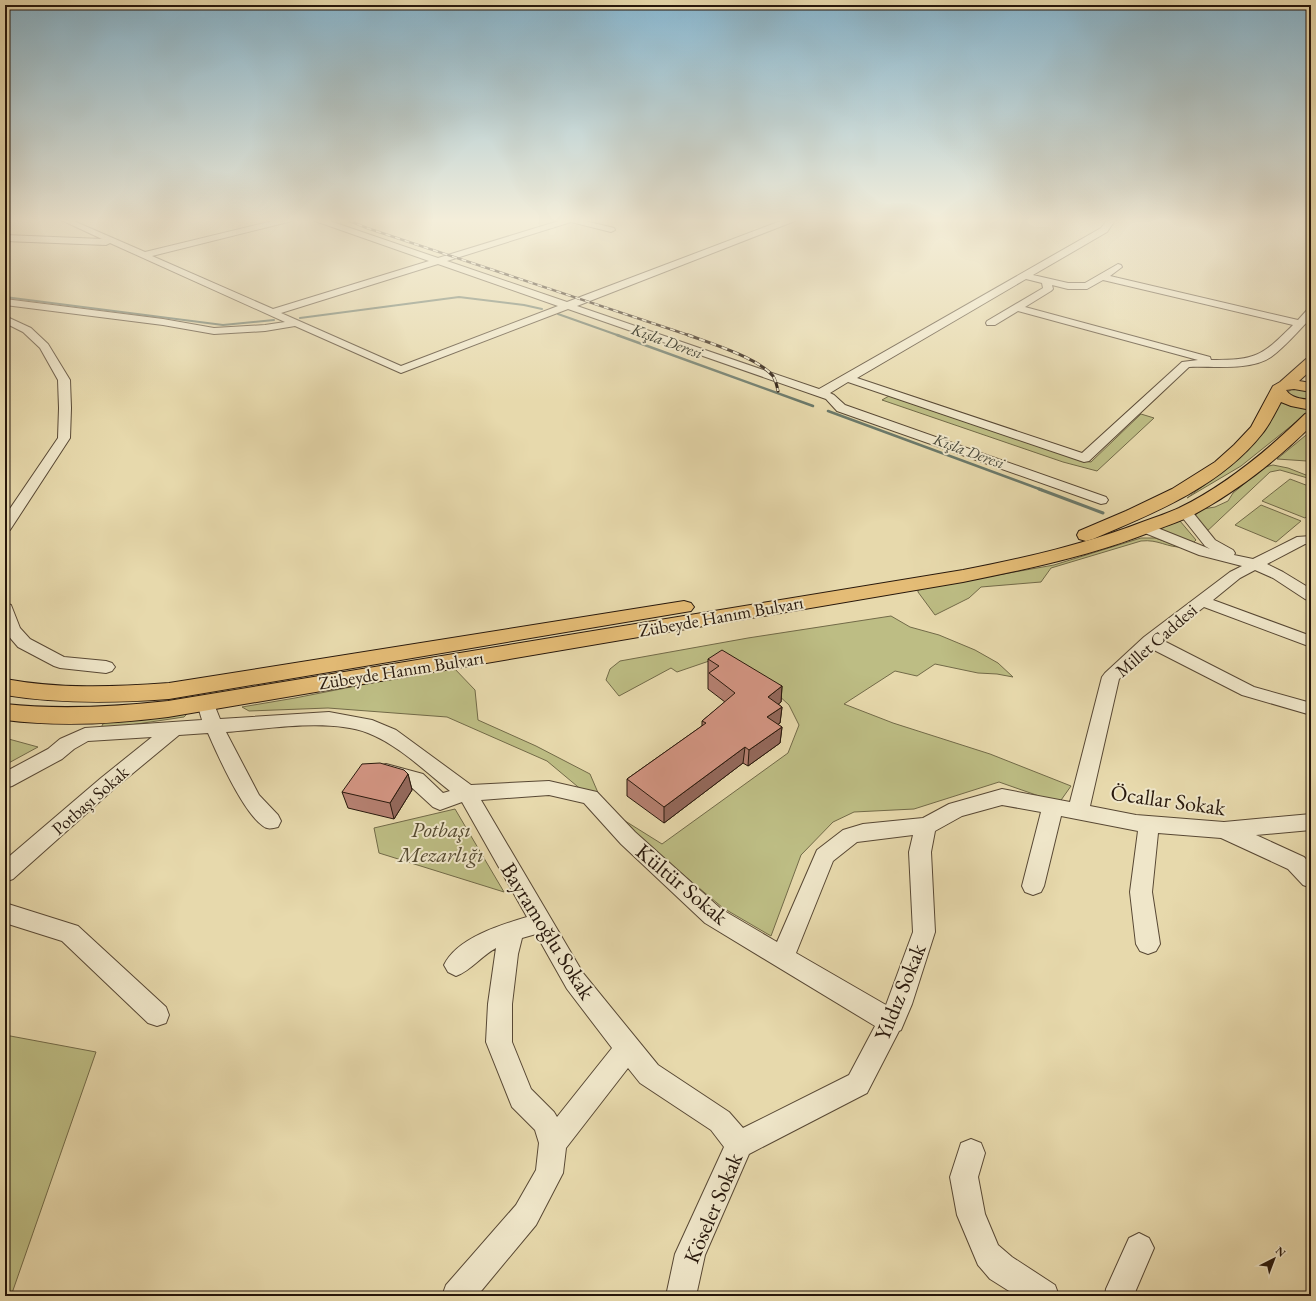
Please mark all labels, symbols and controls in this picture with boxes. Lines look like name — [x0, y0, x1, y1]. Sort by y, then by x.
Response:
water label: Kışla Deresi — [628, 318, 706, 364]
water label: Kışla Deresi — [930, 428, 1008, 474]
street label: Zübeyde Hanım Bulvarı — [637, 590, 806, 642]
street label: Millet Caddesi — [1110, 598, 1202, 682]
street label: Zübeyde Hanım Bulvarı — [317, 646, 486, 694]
street label: Potbaşı Sokak — [47, 760, 134, 840]
street label: Öcallar Sokak — [1109, 778, 1228, 822]
park label: Potbaşı Mezarlığı — [396, 815, 484, 869]
street label: Kültür Sokak — [630, 837, 735, 932]
street label: Bayramoğlu Sokak — [494, 857, 602, 1006]
street label: Yıldız Sokak — [867, 939, 933, 1045]
street label: Köseler Sokak — [677, 1148, 750, 1268]
north arrow — [1254, 1239, 1294, 1279]
text: N — [1273, 1243, 1289, 1260]

